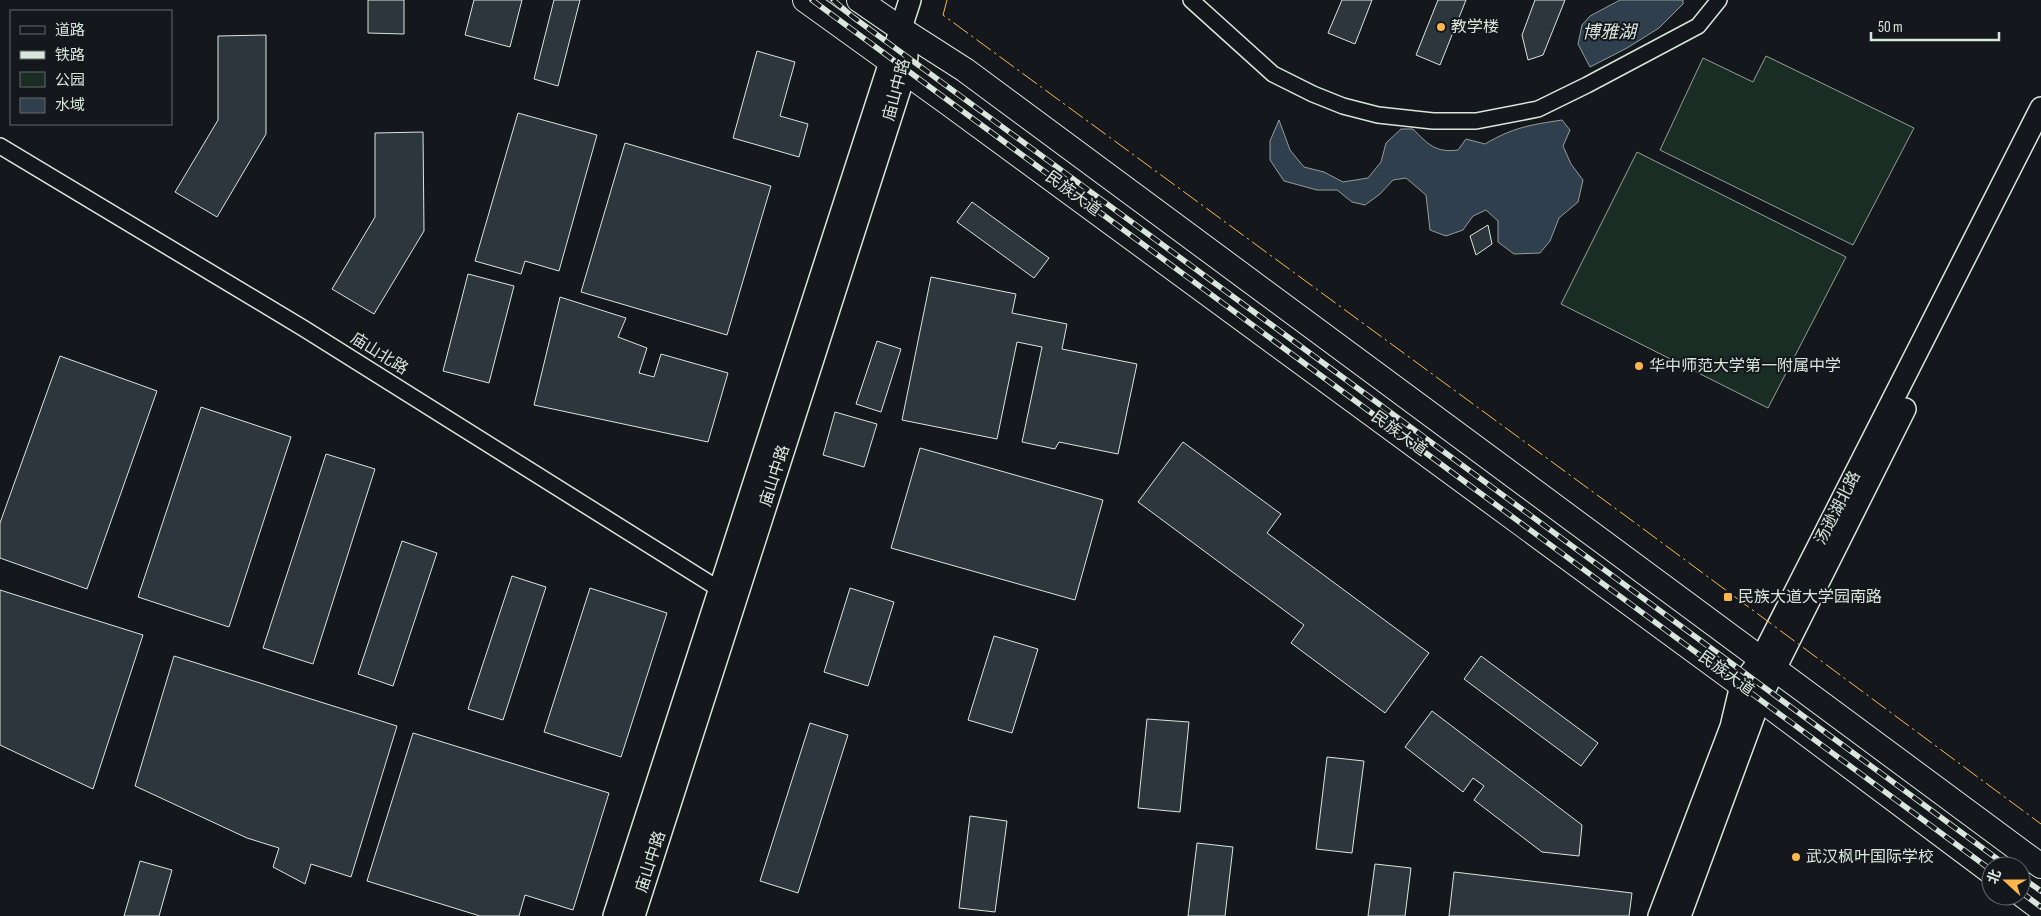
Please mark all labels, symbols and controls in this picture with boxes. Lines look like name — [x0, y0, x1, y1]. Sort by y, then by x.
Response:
legend — [10, 10, 172, 125]
scale bar — [1871, 10, 1998, 42]
place label: 教学楼 — [1451, 18, 1499, 37]
text: 50 m — [1878, 18, 1903, 37]
text: 道路 — [55, 21, 85, 40]
marker: 教学楼 — [1435, 21, 1447, 33]
water label: 博雅湖 — [1582, 22, 1639, 43]
text: 铁路 — [55, 46, 85, 65]
street label: 庙山中路 — [880, 57, 914, 123]
text: 公园 — [55, 71, 85, 90]
text: 水域 — [55, 96, 85, 115]
street label: 民族大道 — [1042, 168, 1104, 220]
street label: 庙山北路 — [347, 329, 411, 379]
place label: 华中师范大学第一附属中学 — [1649, 357, 1841, 376]
marker: 华中师范大学第一附属中学 — [1633, 360, 1645, 372]
street label: 民族大道 — [1368, 408, 1430, 460]
street label: 庙山中路 — [756, 443, 794, 509]
street label: 汤逊湖北路 — [1811, 468, 1865, 548]
place label: 民族大道大学园南路 — [1738, 588, 1882, 607]
marker: 民族大道大学园南路 — [1722, 591, 1734, 603]
street label: 民族大道 — [1695, 648, 1757, 700]
street label: 庙山中路 — [632, 829, 670, 895]
place label: 武汉枫叶国际学校 — [1806, 848, 1934, 867]
marker: 武汉枫叶国际学校 — [1790, 851, 1802, 863]
north arrow — [1981, 856, 2031, 906]
text: 北 — [1984, 867, 2005, 886]

